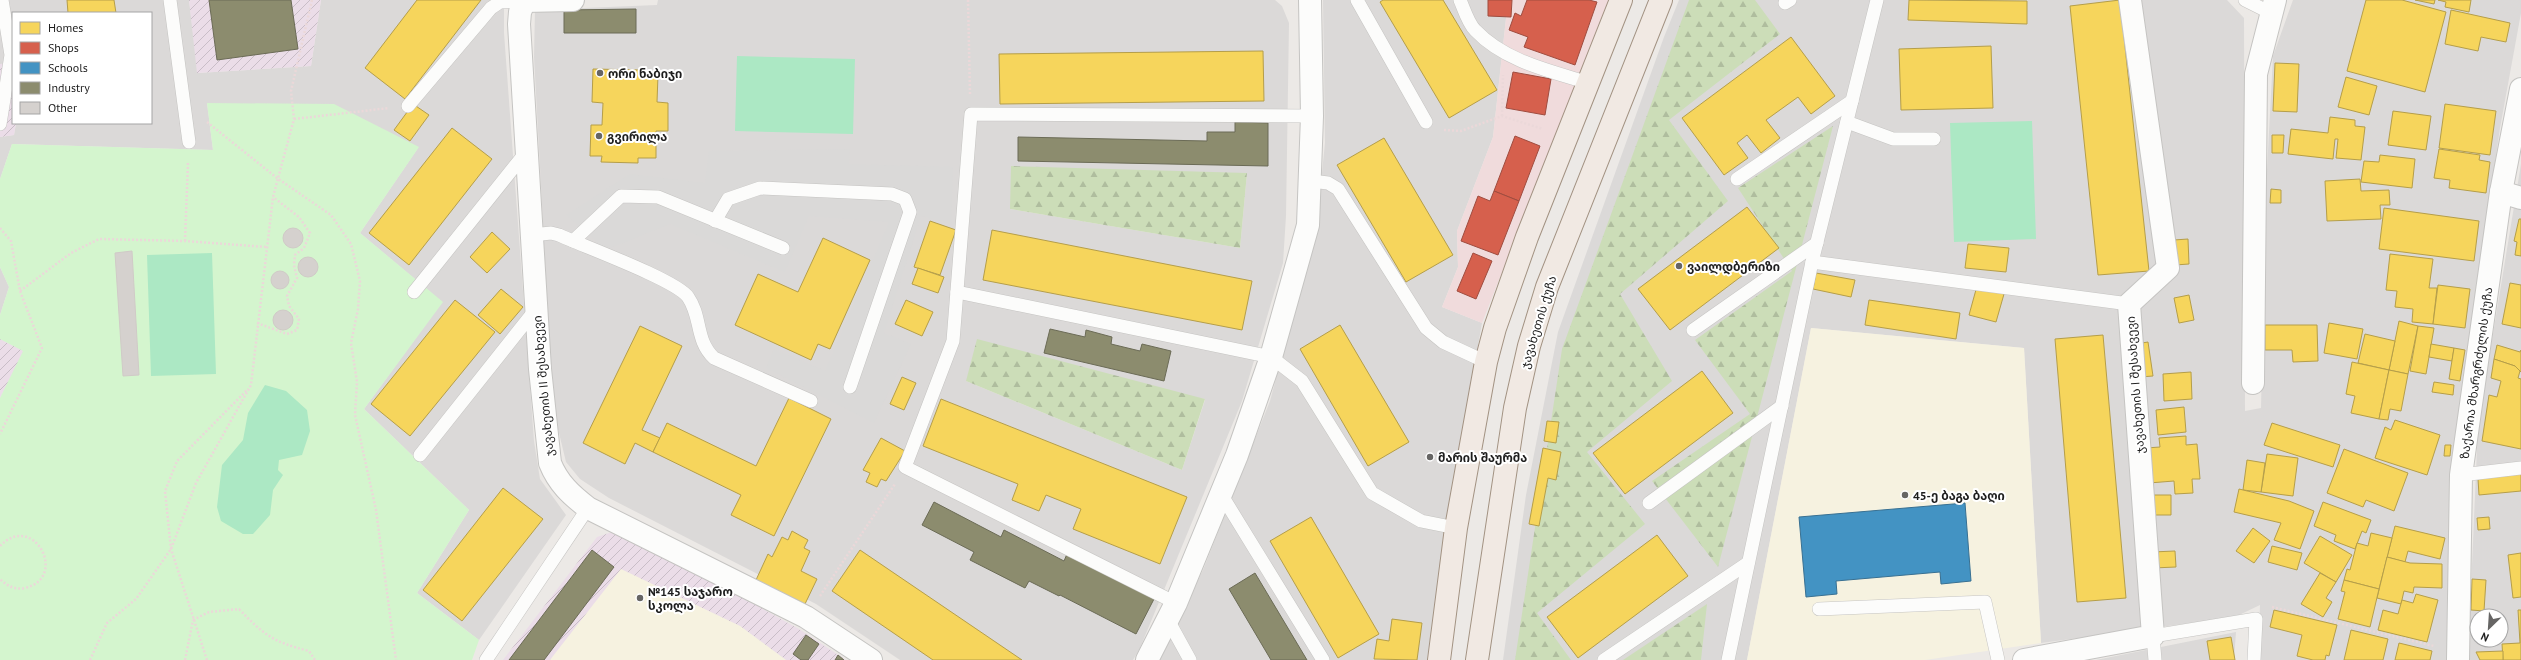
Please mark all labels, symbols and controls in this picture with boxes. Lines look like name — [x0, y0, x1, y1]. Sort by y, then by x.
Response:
legend — [12, 12, 152, 124]
text: Homes — [48, 20, 83, 35]
text: Shops — [48, 40, 79, 55]
text: Schools — [48, 60, 88, 75]
place label: ორი ნაბიჯი — [608, 66, 682, 81]
marker: ორი ნაბიჯი — [595, 68, 605, 78]
text: Industry — [48, 80, 90, 95]
text: Other — [48, 100, 77, 115]
place label: გვირილა — [607, 129, 667, 145]
marker: გვირილა — [594, 131, 604, 141]
place label: ვაილდბერიზი — [1687, 259, 1780, 275]
marker: ვაილდბერიზი — [1674, 261, 1684, 271]
street label: ჯავახეთის ქუჩა — [1517, 274, 1559, 370]
street label: ზაქარია მხარგრძელის ქუჩა — [2457, 286, 2496, 460]
street label: ჯავახეთის II შესახვევი — [529, 315, 557, 457]
street label: ჯავახეთის I შესახვევი — [2123, 316, 2147, 454]
place label: მარის შაურმა — [1438, 450, 1527, 465]
marker: მარის შაურმა — [1425, 452, 1435, 462]
place label: 45-ე ბაგა ბაღი — [1913, 488, 2005, 503]
marker: 45-ე ბაგა ბაღი — [1900, 490, 1910, 500]
place label: №145 საჯარო სკოლა — [648, 584, 733, 614]
marker: №145 საჯარო სკოლა — [635, 593, 645, 603]
north arrow — [2469, 608, 2509, 648]
text: N — [2479, 629, 2491, 645]

